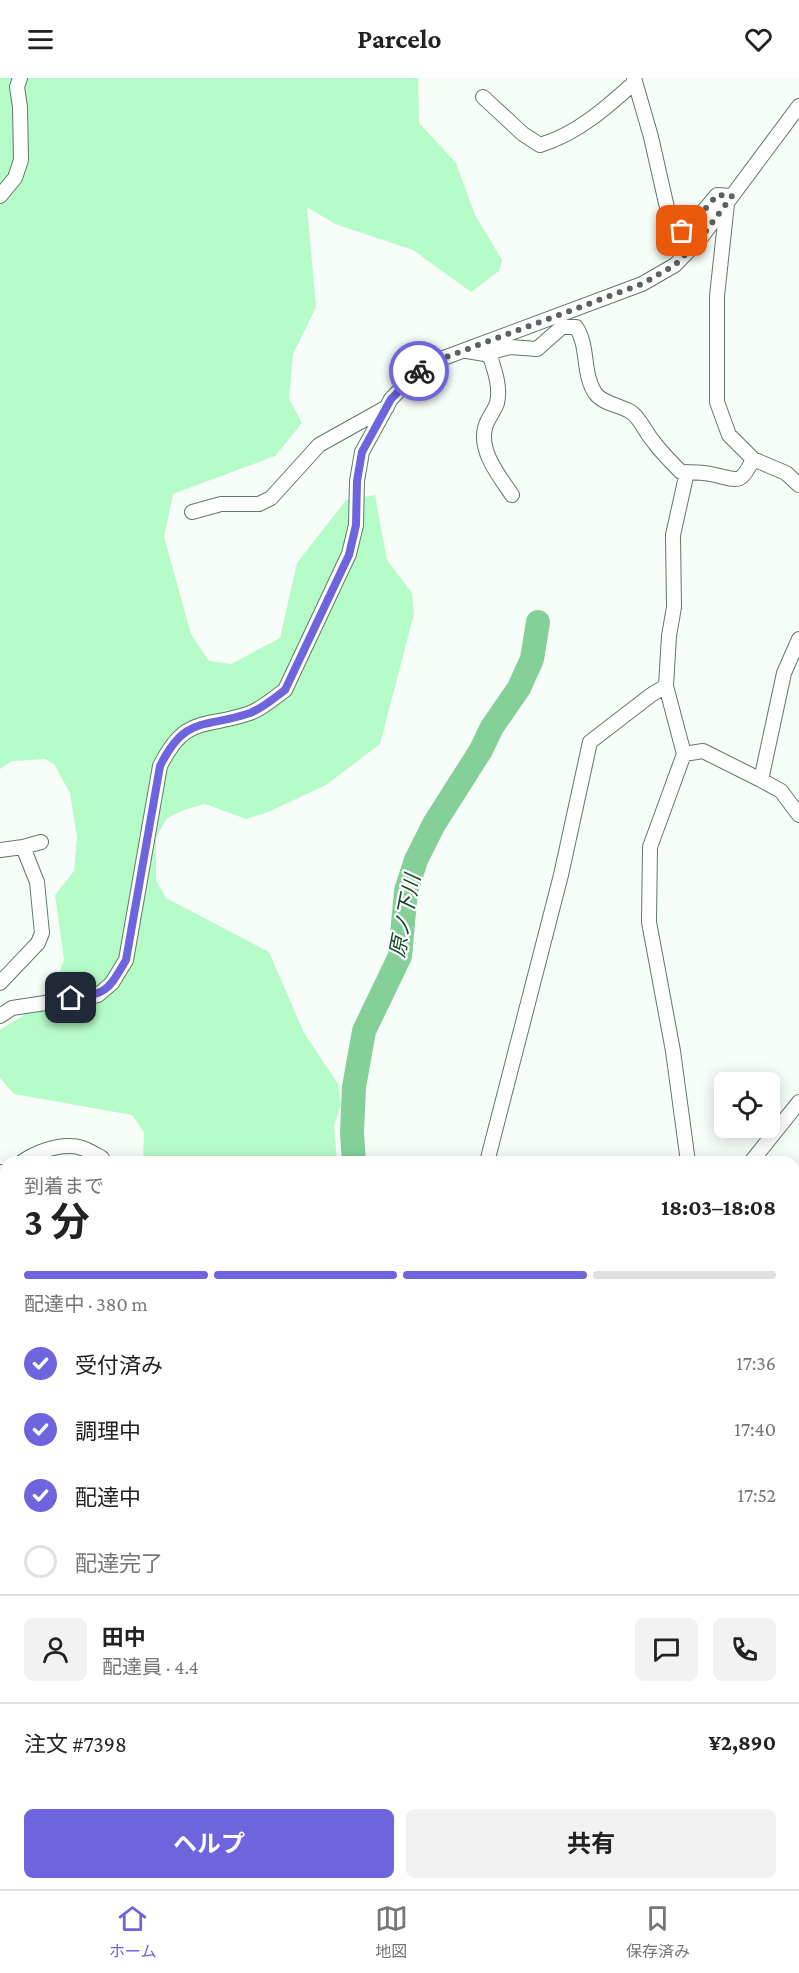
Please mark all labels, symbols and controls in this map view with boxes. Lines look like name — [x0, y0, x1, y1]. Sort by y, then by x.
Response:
icon: menu — [24, 23, 57, 56]
icon: heart — [742, 23, 775, 56]
text: Parcelo — [357, 24, 442, 54]
pin — [656, 205, 707, 256]
icon: bag — [665, 214, 698, 247]
courier — [389, 341, 449, 401]
icon: bike — [403, 355, 436, 388]
water label: 原ノ下川 — [385, 871, 425, 960]
pin — [45, 972, 96, 1023]
icon: home — [54, 981, 87, 1014]
map controls — [714, 1072, 780, 1138]
button: locate — [714, 1072, 780, 1138]
text: 到着まで — [24, 1175, 104, 1197]
text: 18:03–18:08 — [661, 1195, 776, 1220]
text: 3 分 — [24, 1200, 90, 1243]
text: 配達中 · 380 m — [24, 1293, 148, 1315]
icon: check — [24, 1347, 57, 1380]
text: 17:36 — [736, 1352, 776, 1374]
text: 受付済み — [75, 1353, 163, 1378]
icon: check — [24, 1413, 57, 1446]
text: 17:40 — [734, 1418, 776, 1440]
text: 調理中 — [75, 1419, 141, 1444]
icon: check — [24, 1479, 57, 1512]
text: 17:52 — [737, 1484, 776, 1506]
text: 配達中 — [75, 1485, 141, 1510]
text: 配達完了 — [75, 1551, 163, 1576]
button: person — [24, 1618, 87, 1681]
button: chat — [635, 1618, 698, 1681]
button: phone — [713, 1618, 776, 1681]
text: 田中 — [102, 1625, 146, 1650]
text: 配達員 · 4.4 — [102, 1656, 199, 1678]
text: ¥2,890 — [708, 1730, 776, 1755]
text: 注文 #7398 — [24, 1732, 127, 1757]
button: ヘルプ — [24, 1809, 394, 1878]
button: 共有 — [406, 1809, 776, 1878]
tab: ホーム — [109, 1902, 157, 1962]
tab: 地図 — [375, 1902, 408, 1962]
tab: 保存済み — [626, 1902, 690, 1962]

